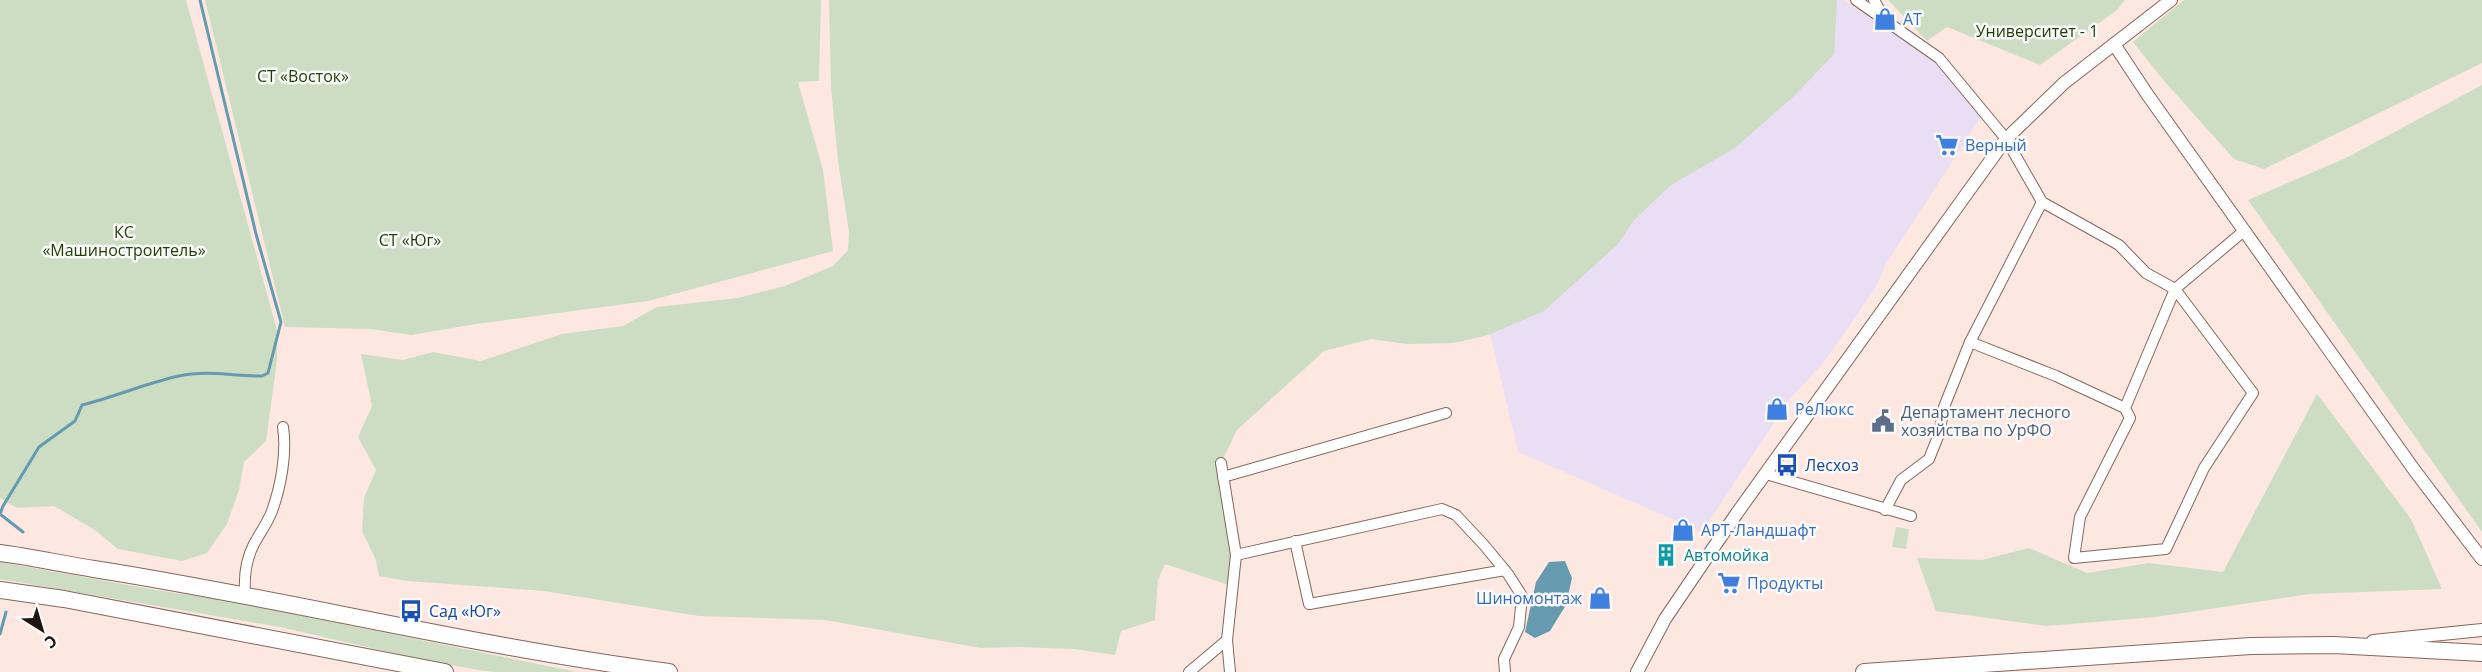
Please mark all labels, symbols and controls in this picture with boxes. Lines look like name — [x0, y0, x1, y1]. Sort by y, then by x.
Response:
shop icon: AT — [1872, 6, 1898, 32]
place label: AT — [1903, 8, 1922, 30]
park label: Университет - 1 — [1976, 20, 2098, 42]
park label: СТ «Восток» — [257, 65, 349, 87]
supermarket icon: Верный — [1934, 132, 1960, 158]
place label: Верный — [1965, 134, 2027, 156]
park label: КС «Машиностроитель» — [42, 221, 206, 261]
park label: СТ «Юг» — [379, 229, 441, 251]
shop icon: РеЛюкс — [1764, 396, 1790, 422]
place label: РеЛюкс — [1795, 398, 1854, 420]
place label: Департамент лесного хозяйства по УрФО — [1901, 401, 2071, 441]
public building icon: Департамент лесного хозяйства по УрФО — [1870, 408, 1896, 434]
bus stop icon: Лесхоз — [1774, 452, 1800, 478]
place label: Лесхоз — [1805, 454, 1859, 476]
shop icon: АРТ-Ландшафт — [1670, 517, 1696, 543]
place label: АРТ-Ландшафт — [1701, 519, 1817, 541]
building icon: Автомойка — [1653, 542, 1679, 568]
place label: Автомойка — [1684, 544, 1769, 566]
supermarket icon: Продукты — [1716, 570, 1742, 596]
place label: Продукты — [1747, 572, 1823, 594]
shop icon: Шиномонтаж — [1587, 585, 1613, 611]
place label: Шиномонтаж — [1476, 587, 1582, 609]
bus stop icon: Сад «Юг» — [398, 598, 424, 624]
north arrow — [12, 600, 72, 660]
place label: Сад «Юг» — [429, 600, 501, 622]
text: С — [40, 630, 62, 654]

